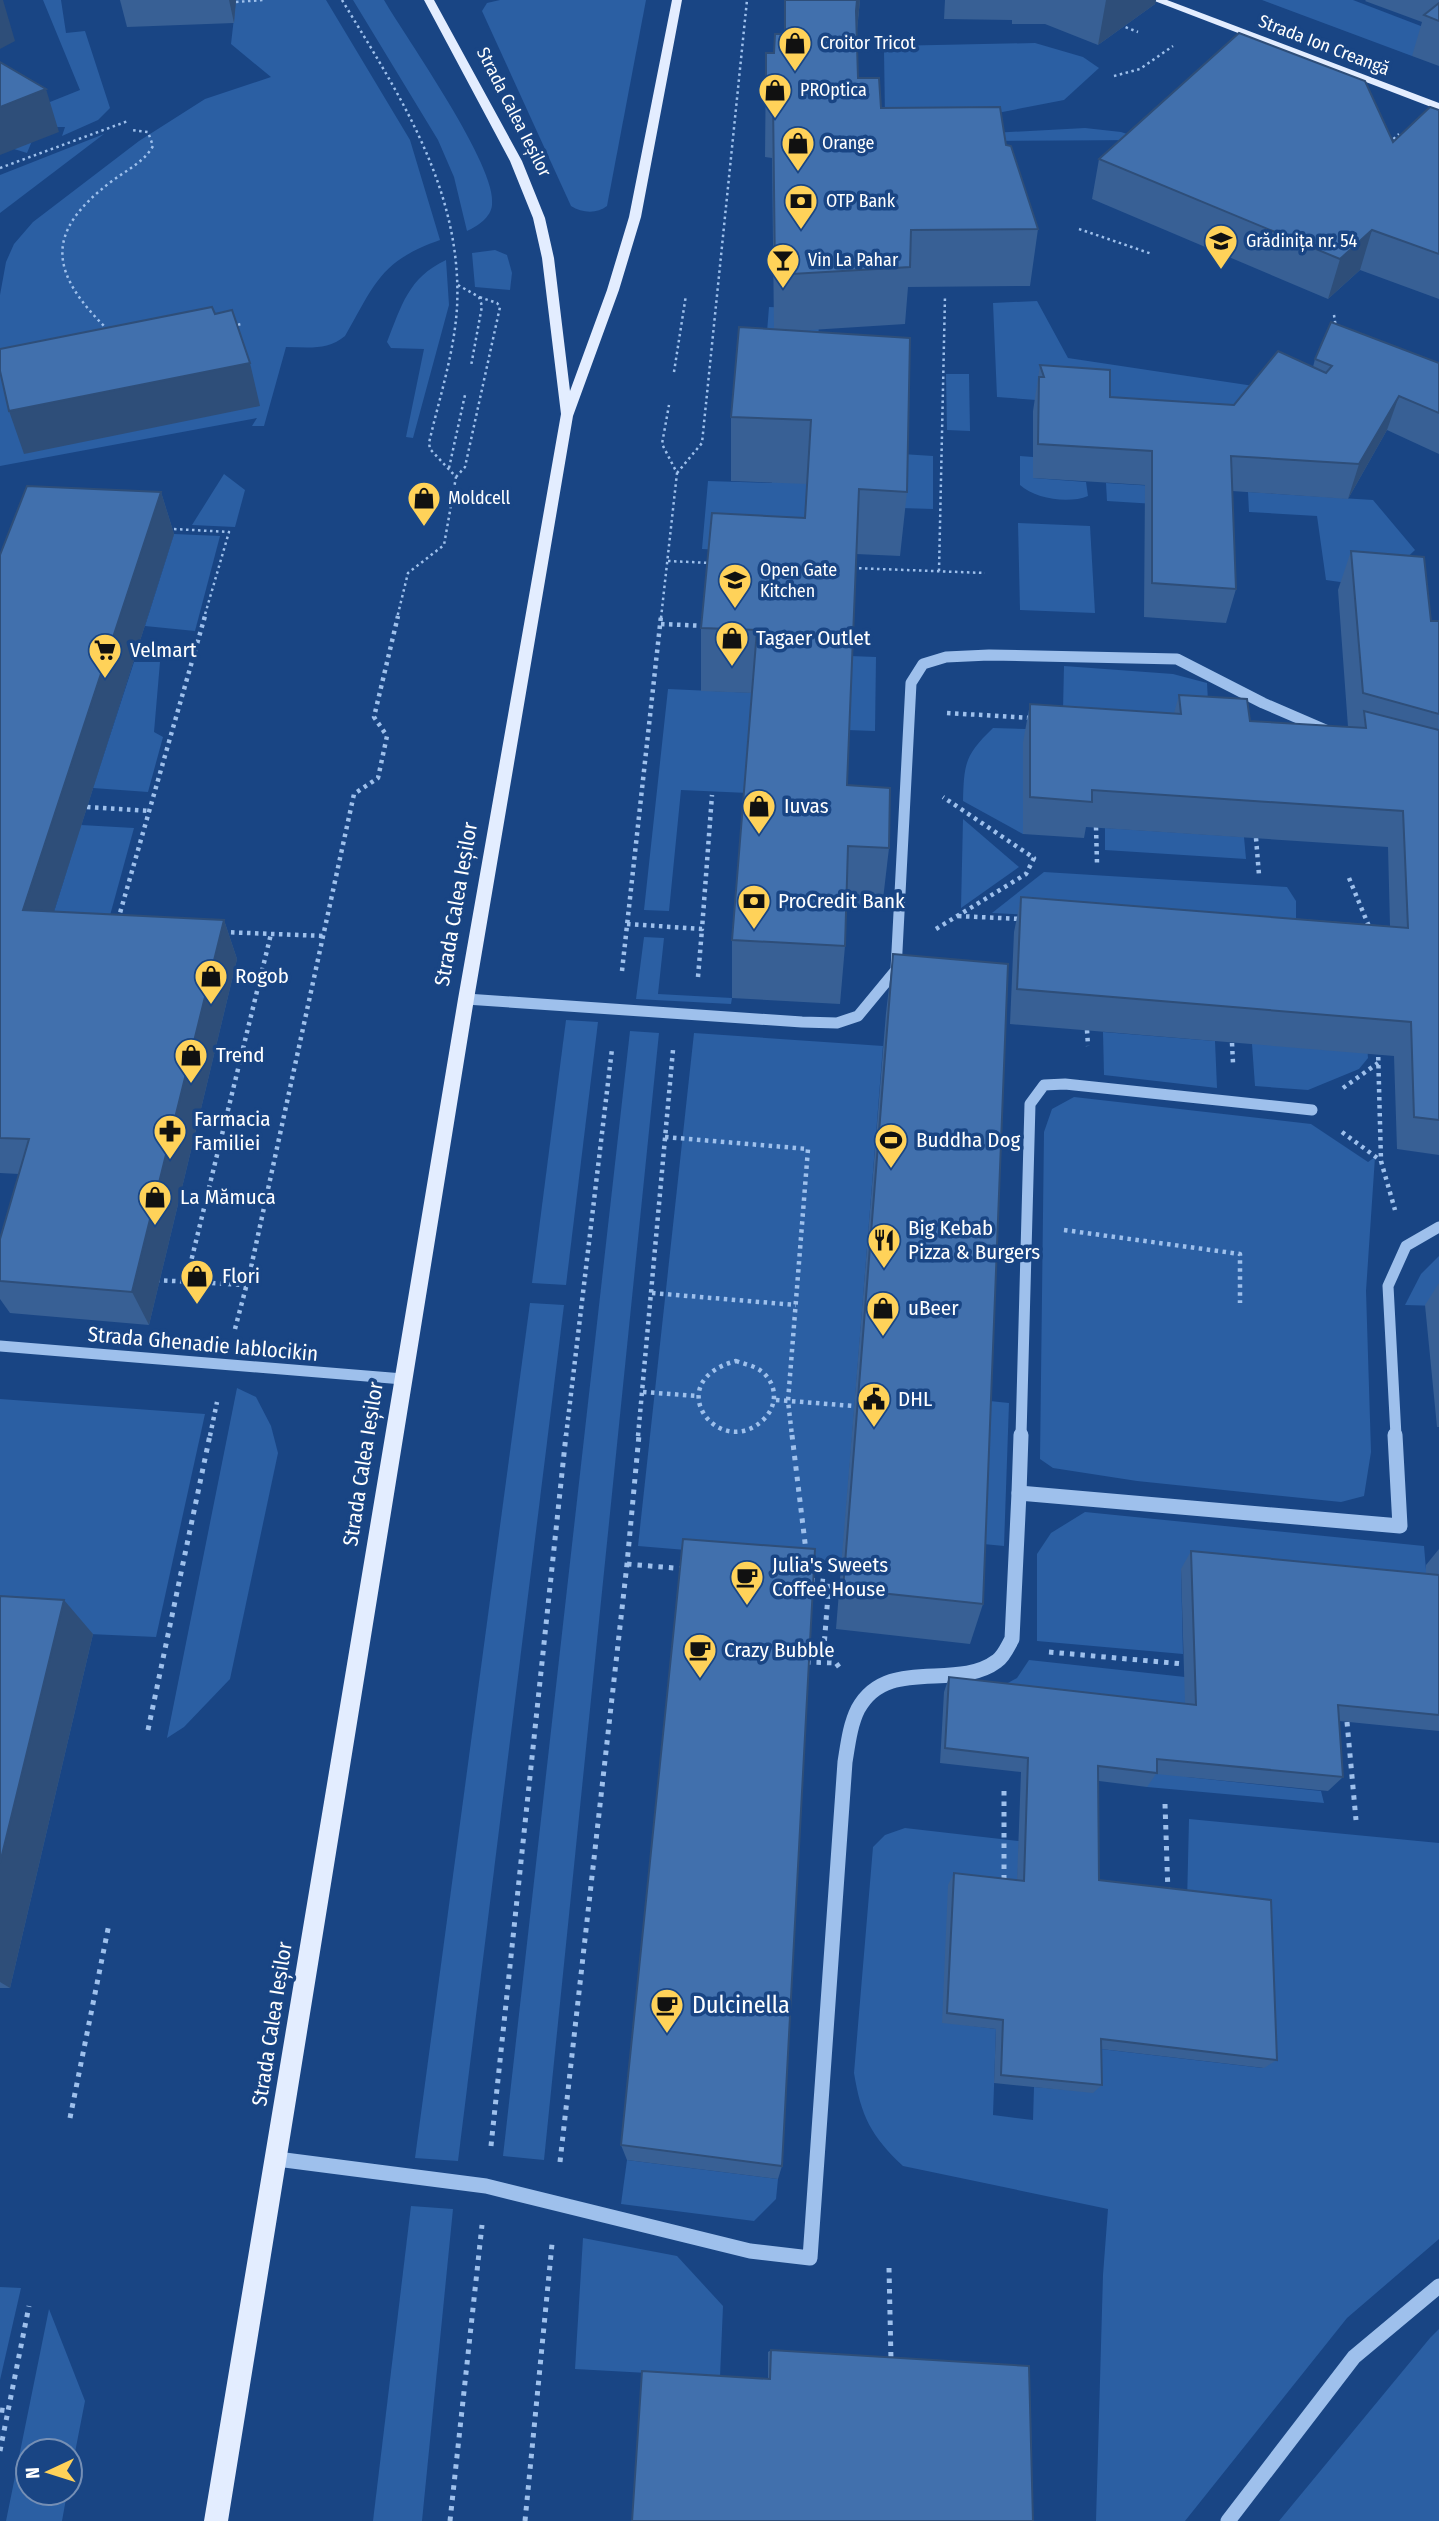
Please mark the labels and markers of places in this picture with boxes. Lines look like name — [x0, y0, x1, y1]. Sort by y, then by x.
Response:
shop icon: Croitor Tricot — [776, 24, 814, 73]
place label: Croitor Tricot — [820, 32, 916, 54]
shop icon: PROptica — [756, 71, 794, 120]
place label: PROptica — [800, 79, 867, 101]
shop icon: Orange — [779, 124, 817, 173]
place label: Orange — [822, 132, 875, 154]
bank icon: OTP Bank — [782, 182, 820, 231]
place label: OTP Bank — [826, 190, 896, 212]
school or university icon: Grădinița nr. 54 — [1202, 222, 1240, 271]
place label: Grădinița nr. 54 — [1246, 230, 1358, 252]
bar icon: Vin La Pahar — [764, 241, 802, 290]
place label: Vin La Pahar — [808, 249, 899, 271]
shop icon: Moldcell — [405, 479, 443, 528]
place label: Moldcell — [448, 487, 511, 509]
place label: Open Gate Kitchen — [760, 559, 837, 602]
school or university icon: Open Gate Kitchen — [716, 561, 754, 610]
shop icon: Tagaer Outlet — [713, 619, 751, 668]
place label: Tagaer Outlet — [756, 625, 871, 651]
supermarket icon: Velmart — [86, 631, 124, 680]
place label: Velmart — [130, 637, 197, 663]
shop icon: Iuvas — [740, 787, 778, 836]
place label: Iuvas — [784, 793, 829, 819]
bank icon: ProCredit Bank — [735, 882, 773, 931]
place label: ProCredit Bank — [778, 888, 905, 914]
shop icon: Rogob — [192, 957, 230, 1006]
place label: Rogob — [235, 963, 289, 989]
shop icon: Trend — [172, 1036, 210, 1085]
place label: Trend — [216, 1042, 265, 1068]
place label: Farmacia Familiei — [194, 1106, 271, 1156]
pharmacy icon: Farmacia Familiei — [151, 1112, 189, 1161]
sports icon: Buddha Dog — [872, 1121, 910, 1170]
place label: Buddha Dog — [916, 1127, 1021, 1153]
shop icon: La Mămuca — [136, 1178, 174, 1227]
place label: La Mămuca — [180, 1184, 276, 1210]
place label: Big Kebab Pizza & Burgers — [908, 1215, 1040, 1265]
restaurant icon: Big Kebab Pizza & Burgers — [865, 1221, 903, 1270]
shop icon: Flori — [178, 1257, 216, 1306]
place label: Flori — [222, 1263, 260, 1289]
shop icon: uBeer — [864, 1289, 902, 1338]
place label: uBeer — [908, 1295, 959, 1321]
public building icon: DHL — [855, 1380, 893, 1429]
place label: DHL — [898, 1386, 933, 1412]
place label: Julia's Sweets Coffee House — [772, 1552, 888, 1602]
cafe icon: Julia's Sweets Coffee House — [728, 1558, 766, 1607]
cafe icon: Crazy Bubble — [681, 1631, 719, 1680]
place label: Crazy Bubble — [724, 1637, 835, 1663]
cafe icon: Dulcinella — [648, 1986, 686, 2035]
place label: Dulcinella — [692, 1991, 790, 2019]

